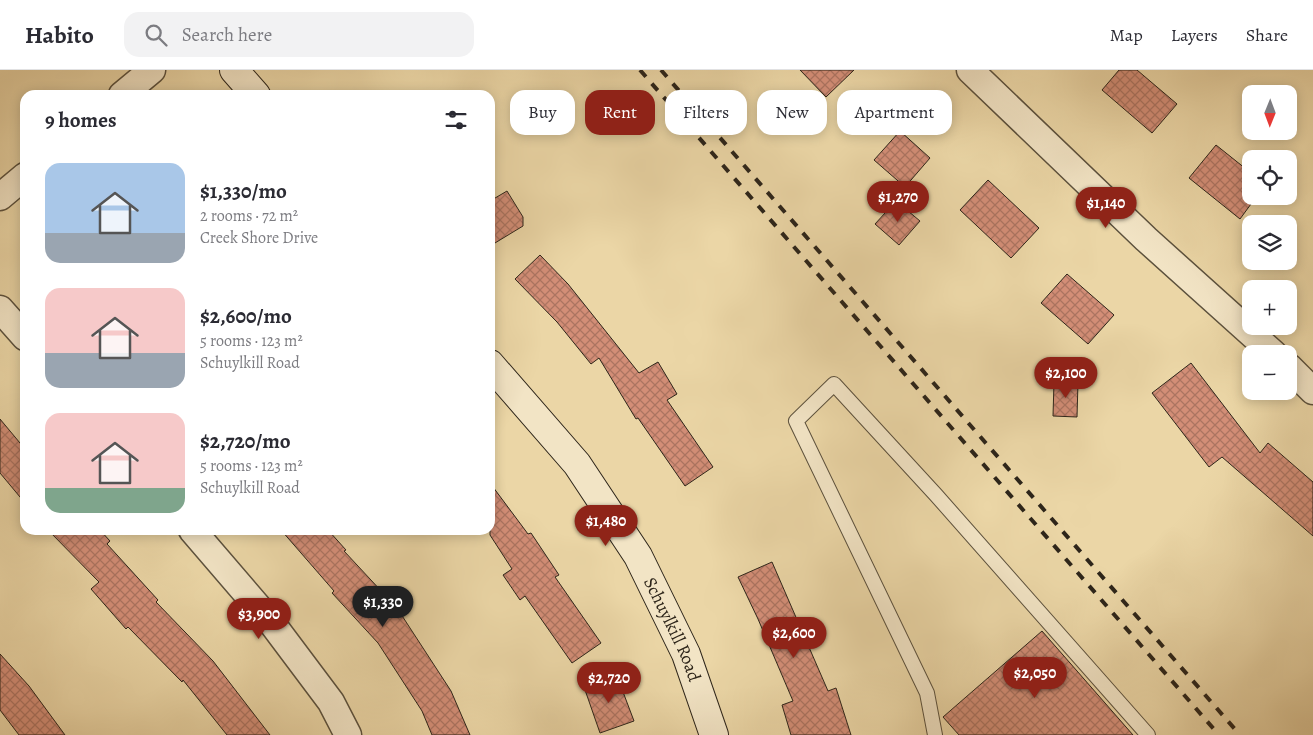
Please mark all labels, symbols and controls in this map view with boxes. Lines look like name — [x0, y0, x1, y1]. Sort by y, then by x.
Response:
search box — [124, 12, 474, 57]
text: Habito — [25, 19, 94, 51]
icon: search — [142, 21, 170, 49]
text: Search here — [182, 22, 272, 48]
text: Map — [1110, 23, 1143, 47]
text: Layers — [1171, 23, 1218, 47]
text: Share — [1246, 23, 1288, 47]
north arrow — [1242, 85, 1298, 140]
map controls — [1242, 85, 1297, 400]
chip: Buy — [510, 90, 575, 135]
chip: Rent — [585, 90, 655, 135]
chip: Filters — [665, 90, 747, 135]
chip: New — [757, 90, 827, 135]
chip: Apartment — [837, 90, 952, 135]
text: 9 homes — [45, 106, 116, 134]
icon: filters — [442, 106, 470, 134]
button: locate — [1242, 150, 1297, 205]
text: $1,330/mo — [200, 177, 287, 205]
pin: $1,270 — [857, 180, 939, 223]
icon: home — [85, 183, 145, 243]
text: $1,270 — [878, 186, 918, 208]
pin: $1,140 — [1065, 186, 1147, 229]
text: $1,140 — [1087, 192, 1125, 214]
text: 2 rooms · 72 m² — [200, 205, 298, 227]
button: layers — [1242, 215, 1297, 270]
text: Creek Shore Drive — [200, 227, 318, 249]
button: + — [1242, 280, 1297, 335]
text: $2,600/mo — [200, 302, 292, 330]
icon: home — [85, 308, 145, 368]
text: 5 rooms · 123 m² — [200, 330, 303, 352]
button: − — [1242, 345, 1297, 400]
text: Schuylkill Road — [200, 352, 300, 374]
pin: $2,100 — [1025, 356, 1107, 399]
text: $2,100 — [1045, 362, 1087, 384]
text: $2,720/mo — [200, 427, 291, 455]
icon: home — [85, 433, 145, 493]
text: 5 rooms · 123 m² — [200, 455, 303, 477]
text: Schuylkill Road — [200, 477, 300, 499]
pin: $1,480 — [565, 504, 647, 547]
text: $1,480 — [586, 510, 626, 532]
street label: Schuylkill Road — [638, 573, 707, 685]
pin: $1,330 — [342, 586, 424, 628]
text: $1,330 — [363, 591, 403, 613]
pin: $3,900 — [218, 598, 300, 640]
text: $3,900 — [238, 603, 280, 625]
pin: $2,600 — [753, 616, 835, 659]
text: $2,600 — [772, 622, 816, 644]
pin: $2,050 — [994, 656, 1076, 699]
pin: $2,720 — [568, 662, 650, 704]
text: $2,050 — [1014, 662, 1056, 684]
text: $2,720 — [588, 667, 630, 689]

